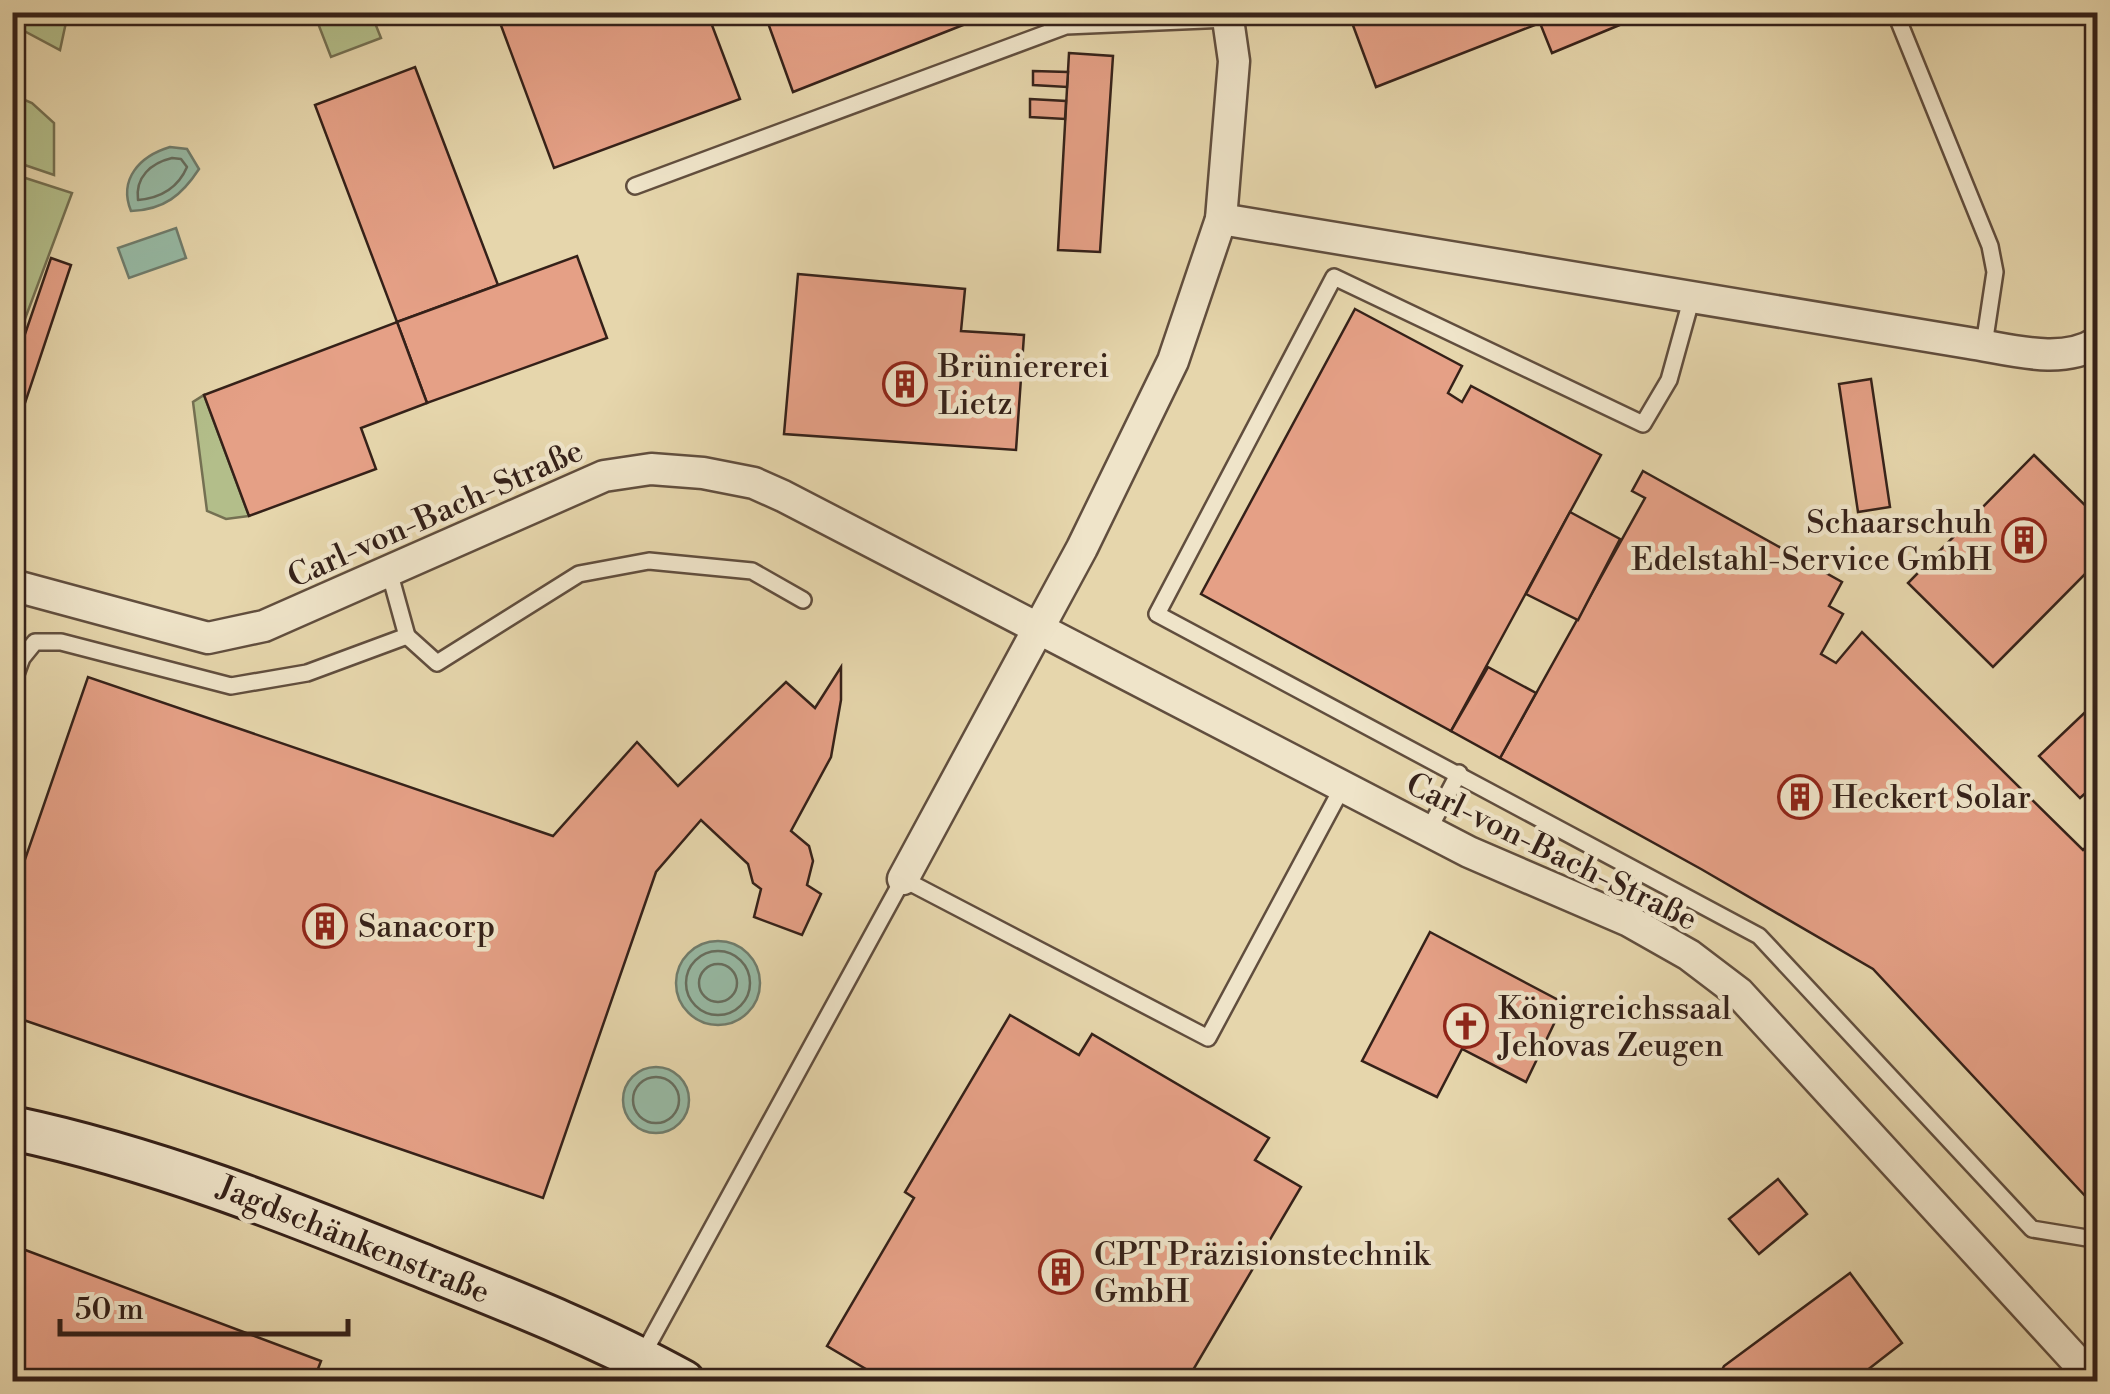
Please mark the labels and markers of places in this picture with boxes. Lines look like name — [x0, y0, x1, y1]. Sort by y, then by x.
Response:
place label: Brüniererei Lietz — [937, 347, 1109, 424]
building icon: Brüniererei Lietz — [882, 361, 928, 407]
place label: Schaarschuh Edelstahl-Service GmbH — [1631, 503, 1992, 580]
building icon: Schaarschuh Edelstahl-Service GmbH — [2001, 517, 2047, 563]
building icon: Heckert Solar — [1777, 774, 1823, 820]
place label: Heckert Solar — [1832, 778, 2031, 818]
building icon: Sanacorp — [302, 903, 348, 949]
place label: Sanacorp — [358, 907, 495, 947]
place label: Königreichssaal Jehovas Zeugen — [1497, 989, 1732, 1066]
church icon: Königreichssaal Jehovas Zeugen — [1443, 1003, 1489, 1049]
place label: CPT Präzisionstechnik GmbH — [1094, 1235, 1432, 1312]
building icon: CPT Präzisionstechnik GmbH — [1038, 1249, 1084, 1295]

